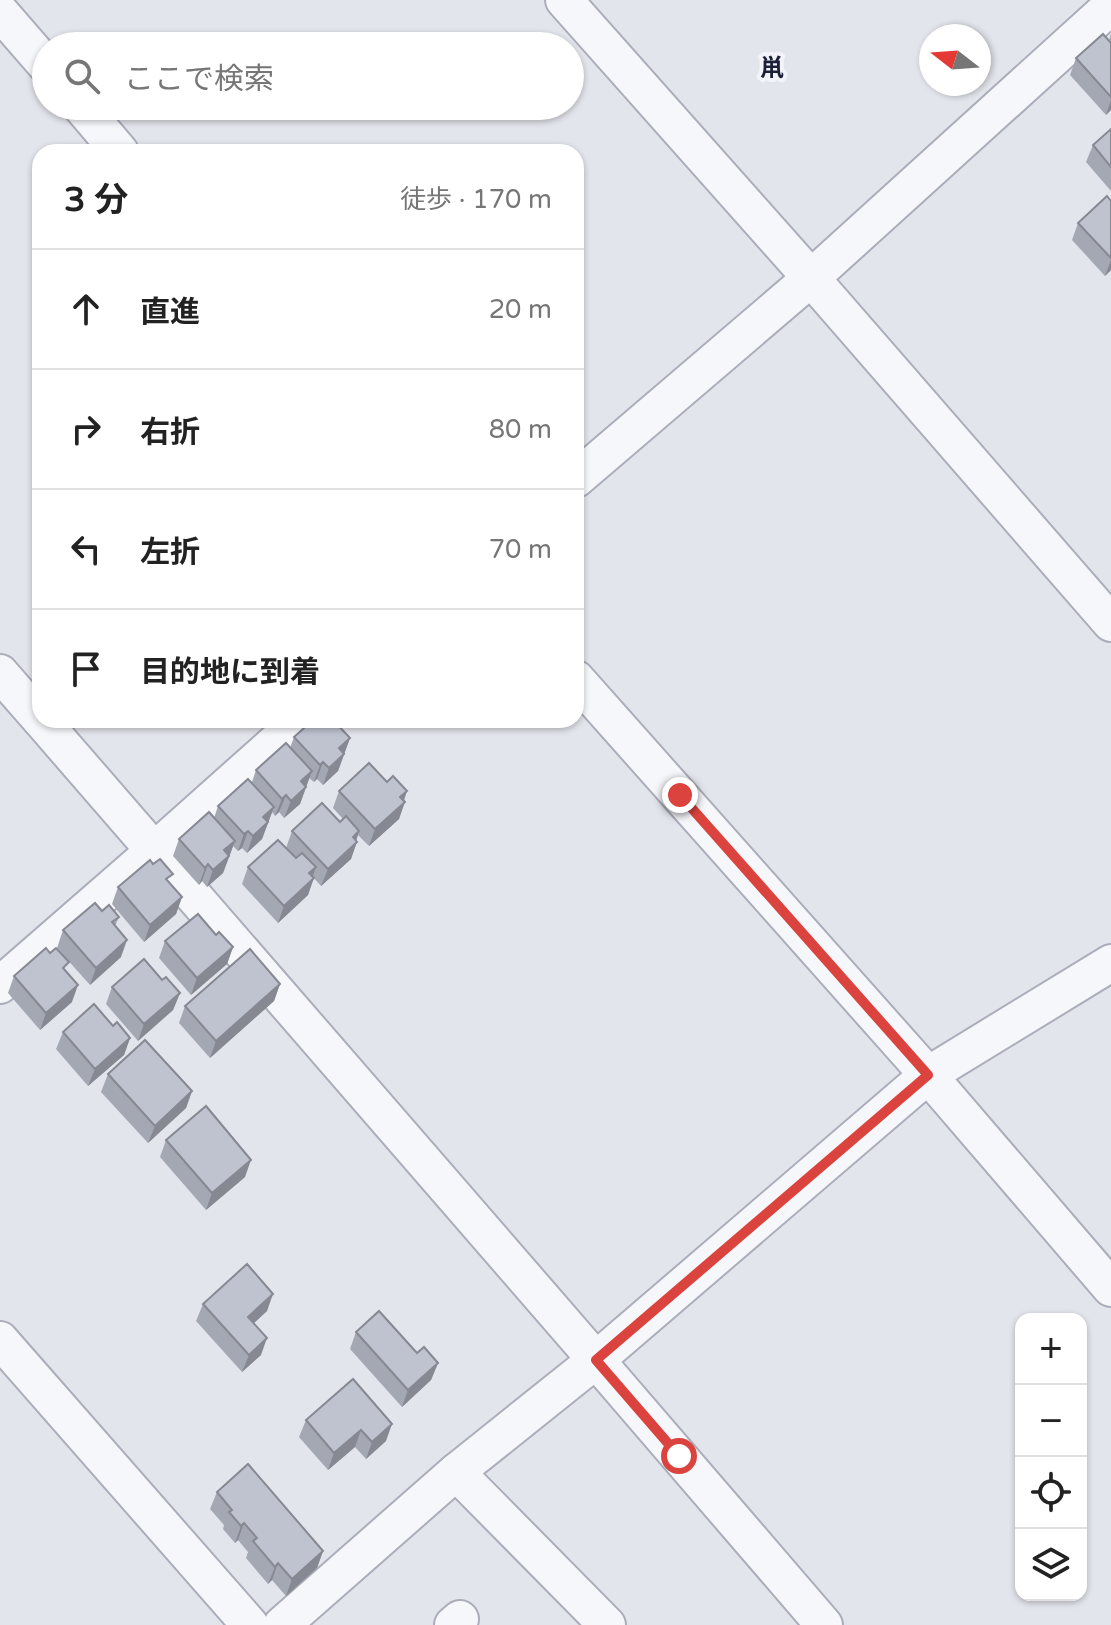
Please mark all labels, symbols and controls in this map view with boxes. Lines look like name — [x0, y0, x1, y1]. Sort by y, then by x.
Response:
north arrow — [919, 24, 991, 96]
search box — [32, 32, 584, 120]
icon: search — [60, 54, 104, 98]
district label: 鼡 — [760, 54, 784, 83]
text: ここで検索 — [124, 61, 274, 98]
text: 3 分 — [64, 180, 128, 221]
text: 徒歩 · 170 m — [400, 184, 552, 215]
icon: ahead — [64, 287, 108, 331]
text: 直進 — [140, 294, 200, 331]
text: 20 m — [489, 294, 552, 325]
icon: right — [64, 407, 108, 451]
text: 右折 — [140, 414, 200, 451]
text: 80 m — [489, 414, 552, 445]
icon: left — [64, 527, 108, 571]
text: 左折 — [140, 534, 200, 571]
text: 70 m — [489, 534, 552, 565]
icon: arrive — [64, 647, 108, 691]
text: 目的地に到着 — [140, 654, 320, 691]
route end — [662, 777, 698, 813]
map controls — [1015, 1313, 1087, 1601]
button: + — [1015, 1313, 1087, 1385]
button: − — [1015, 1385, 1087, 1457]
route start — [661, 1438, 697, 1474]
button: locate — [1015, 1457, 1087, 1529]
button: layers — [1015, 1529, 1087, 1601]

